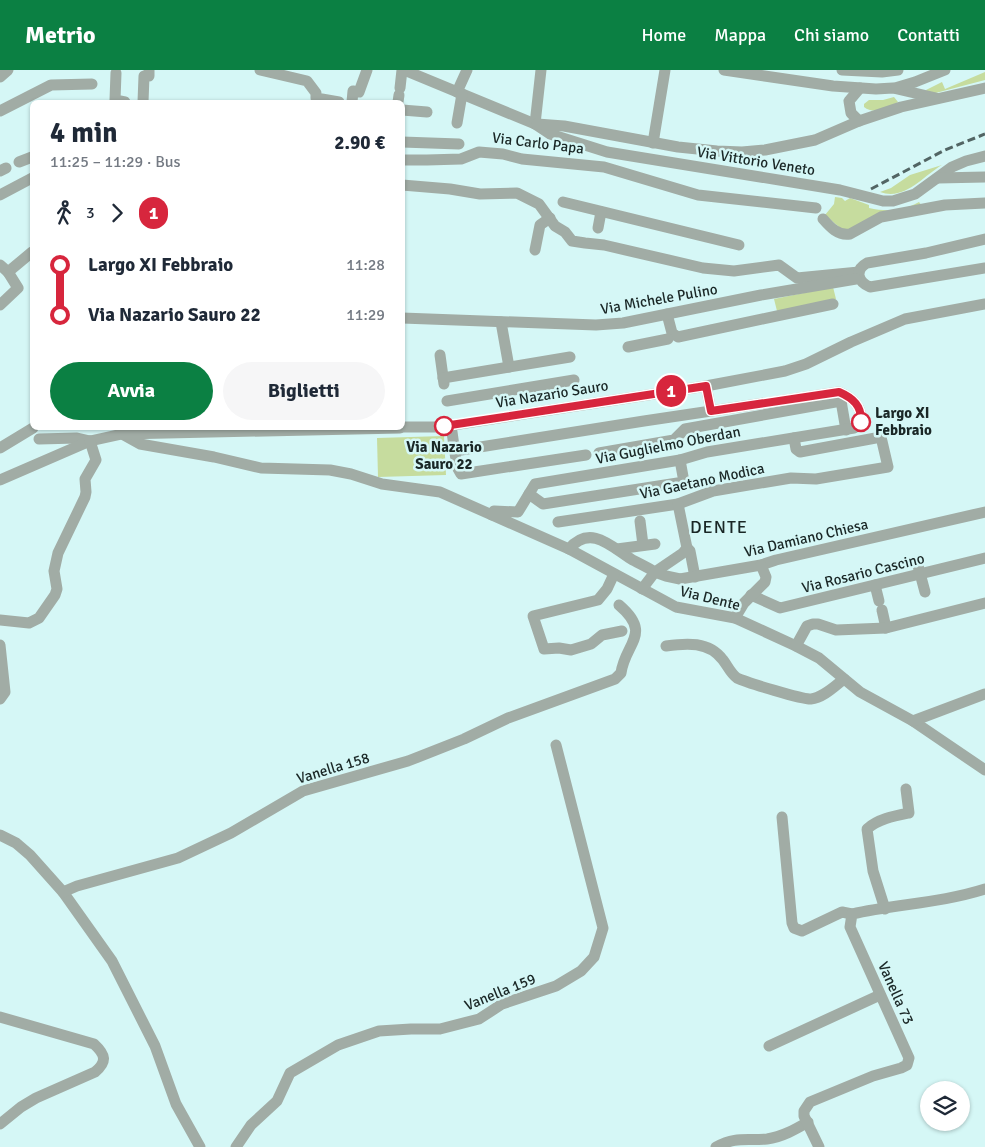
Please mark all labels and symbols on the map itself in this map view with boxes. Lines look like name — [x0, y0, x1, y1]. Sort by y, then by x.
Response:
street label: Via Carlo Papa — [491, 128, 585, 158]
street label: Via Vittorio Veneto — [696, 143, 816, 179]
street label: Via Michele Pulino — [599, 280, 719, 318]
line badge: 1 — [655, 375, 687, 407]
street label: Via Nazario Sauro — [494, 376, 610, 412]
place label: Largo XI Febbraio — [875, 404, 932, 439]
marker: Largo XI Febbraio — [851, 412, 871, 432]
marker: Via Nazario Sauro 22 — [434, 416, 454, 436]
street label: Via Guglielmo Oberdan — [594, 422, 742, 468]
place label: Via Nazario Sauro 22 — [406, 438, 482, 473]
street label: Via Gaetano Modica — [638, 459, 766, 503]
street label: Via Damiano Chiesa — [742, 515, 870, 561]
district label: DENTE — [690, 516, 748, 538]
street label: Via Rosario Cascino — [800, 549, 926, 597]
street label: Via Dente — [678, 582, 742, 614]
street label: Vanella 158 — [294, 748, 372, 788]
street label: Vanella 73 — [874, 959, 918, 1027]
street label: Vanella 159 — [462, 970, 538, 1014]

